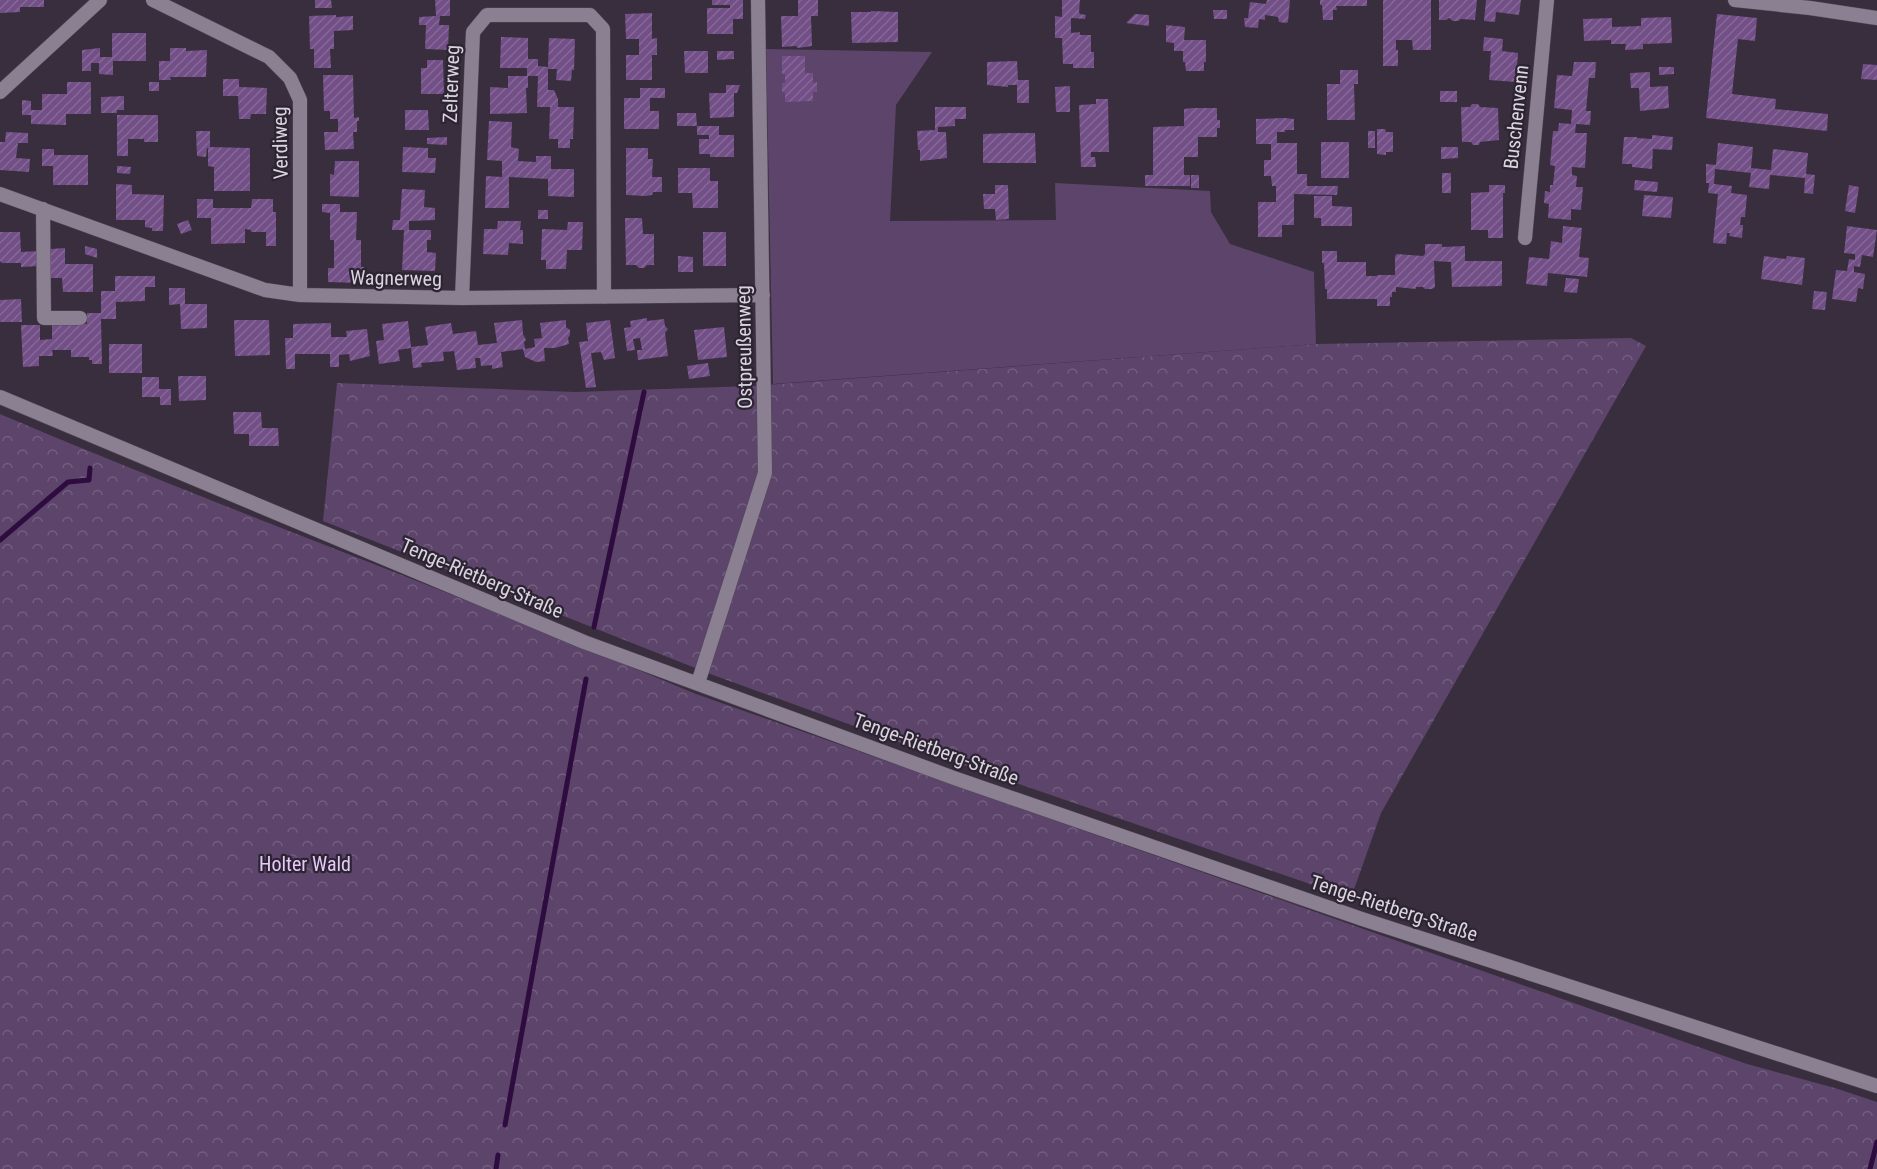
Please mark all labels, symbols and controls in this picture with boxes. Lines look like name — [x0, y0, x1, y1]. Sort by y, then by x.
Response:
street label: Zelterweg — [438, 45, 464, 123]
street label: Buschenvenn — [1499, 64, 1533, 170]
street label: Verdiweg — [267, 106, 293, 180]
street label: Wagnerweg — [350, 265, 442, 291]
street label: Ostpreußenweg — [731, 285, 757, 409]
street label: Tenge-Rietberg-Straße — [397, 533, 567, 623]
street label: Tenge-Rietberg-Straße — [850, 708, 1022, 790]
park label: Holter Wald — [259, 852, 351, 876]
street label: Tenge-Rietberg-Straße — [1307, 870, 1481, 946]

